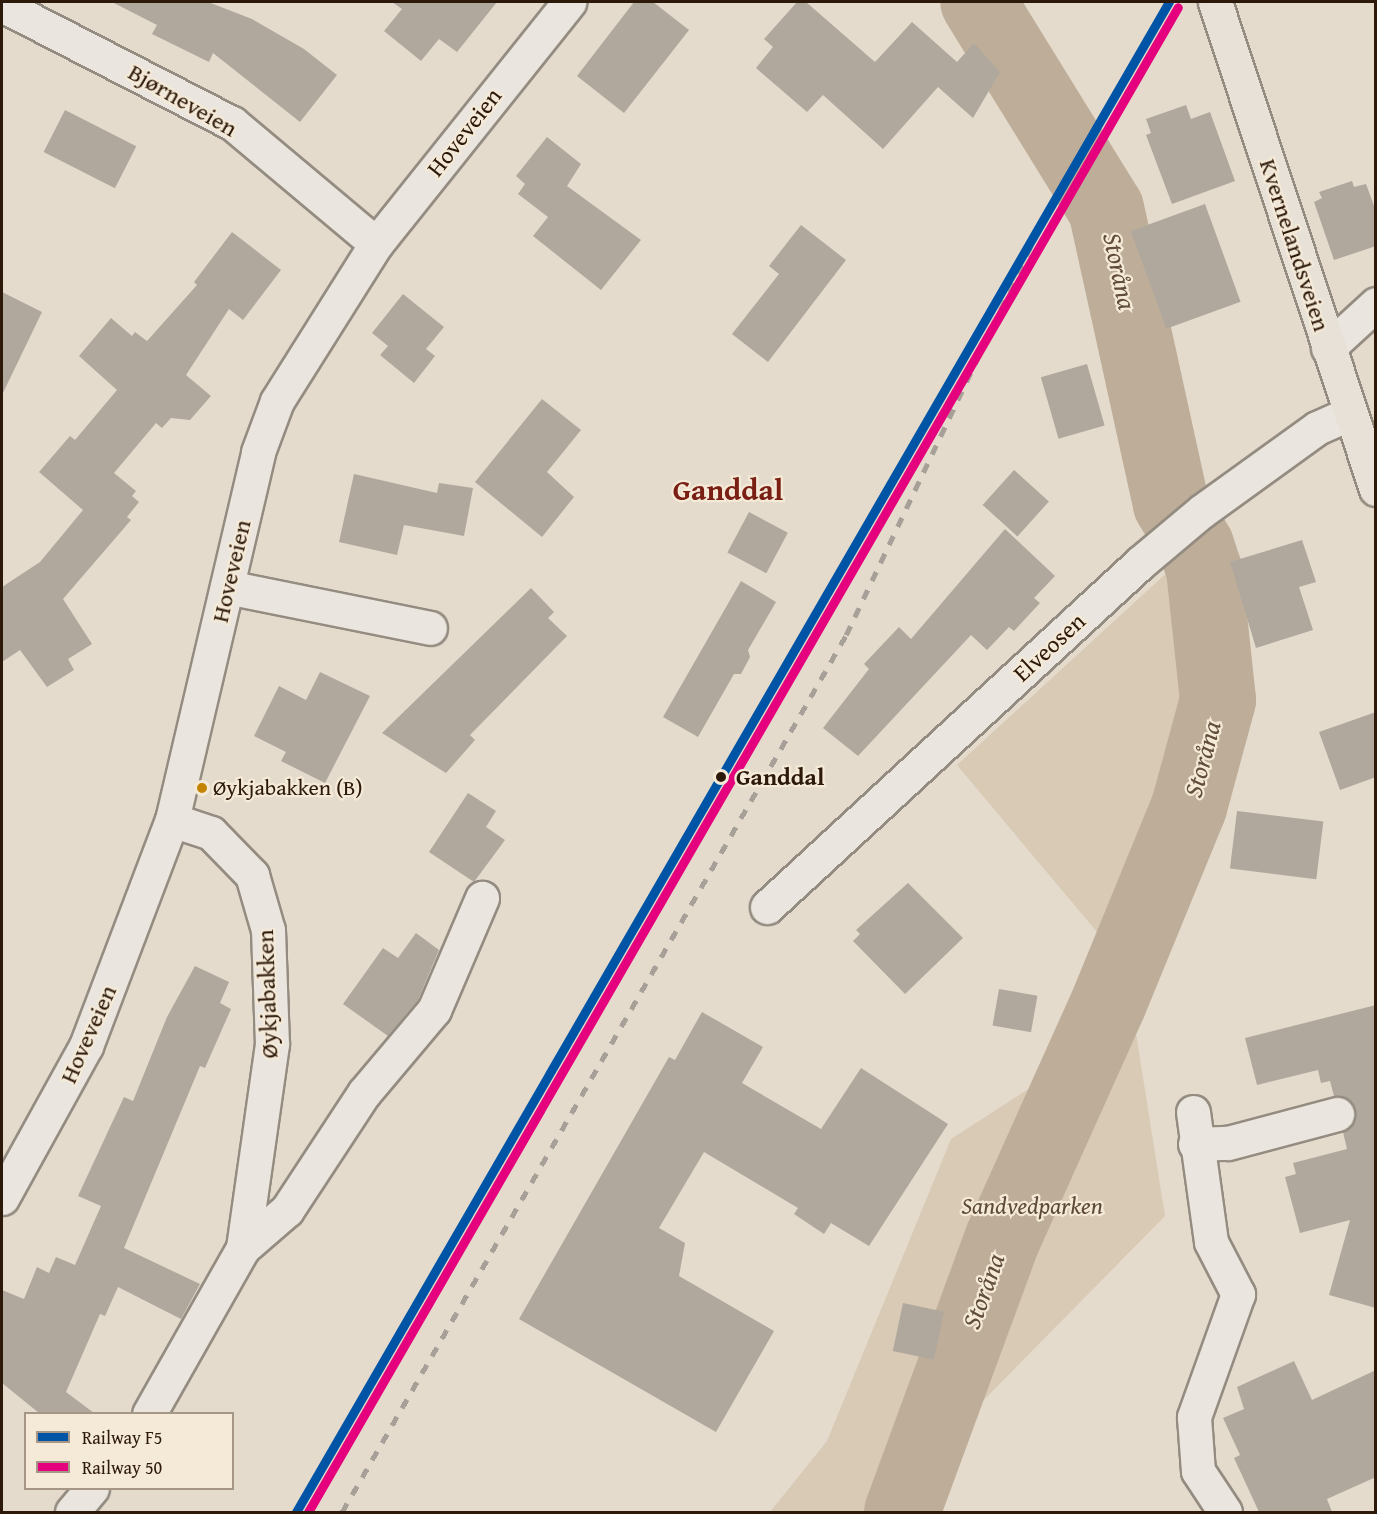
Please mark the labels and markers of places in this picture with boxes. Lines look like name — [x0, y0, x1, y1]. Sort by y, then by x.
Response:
place label: Ganddal — [736, 763, 824, 791]
marker: Ganddal — [711, 767, 731, 787]
place label: Øykjabakken (B) — [213, 775, 363, 801]
marker: Øykjabakken (B) — [196, 782, 208, 794]

